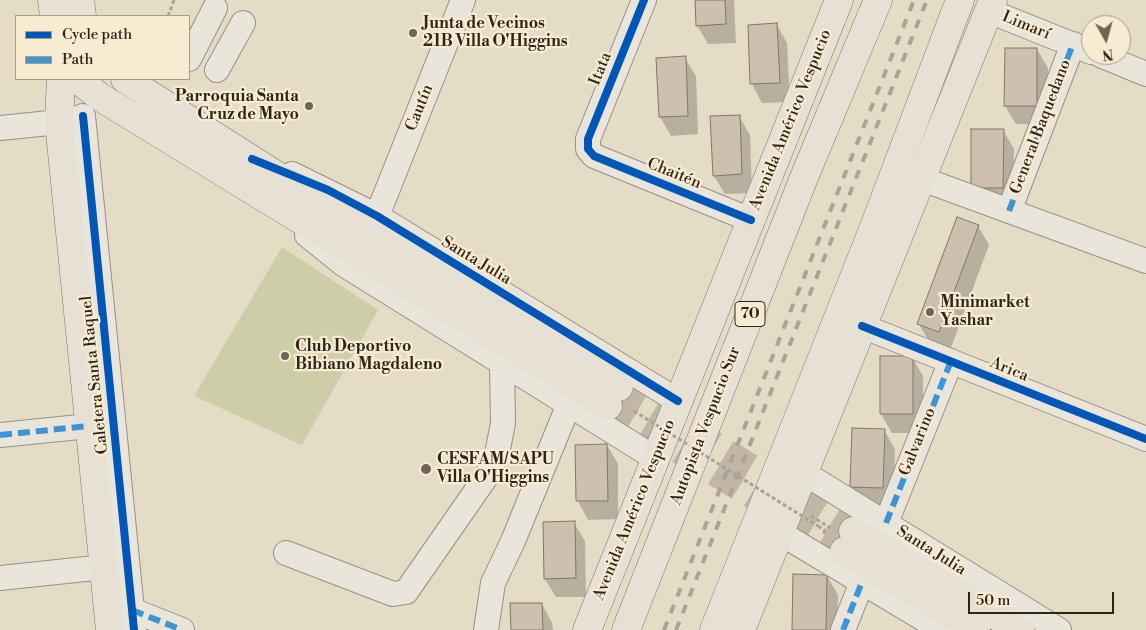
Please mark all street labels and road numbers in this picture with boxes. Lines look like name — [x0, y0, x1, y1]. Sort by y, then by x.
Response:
street label: Limarí — [999, 8, 1053, 44]
street label: Avenida Américo Vespucio — [746, 27, 836, 213]
street label: Itata — [586, 50, 616, 88]
street label: General Baquedano — [1006, 57, 1076, 197]
street label: Cautín — [402, 82, 438, 134]
street label: Chaitén — [644, 154, 704, 194]
street label: Santa Julia — [438, 233, 514, 289]
street label: Caletera Santa Raquel — [77, 295, 113, 455]
road number: 70 — [735, 302, 765, 326]
street label: Autopista Vespucio Sur — [667, 344, 745, 508]
street label: Arica — [987, 354, 1031, 386]
street label: Galvarino — [896, 405, 940, 479]
street label: Avenida Américo Vespucio — [590, 417, 680, 603]
street label: Santa Julia — [893, 522, 969, 580]

